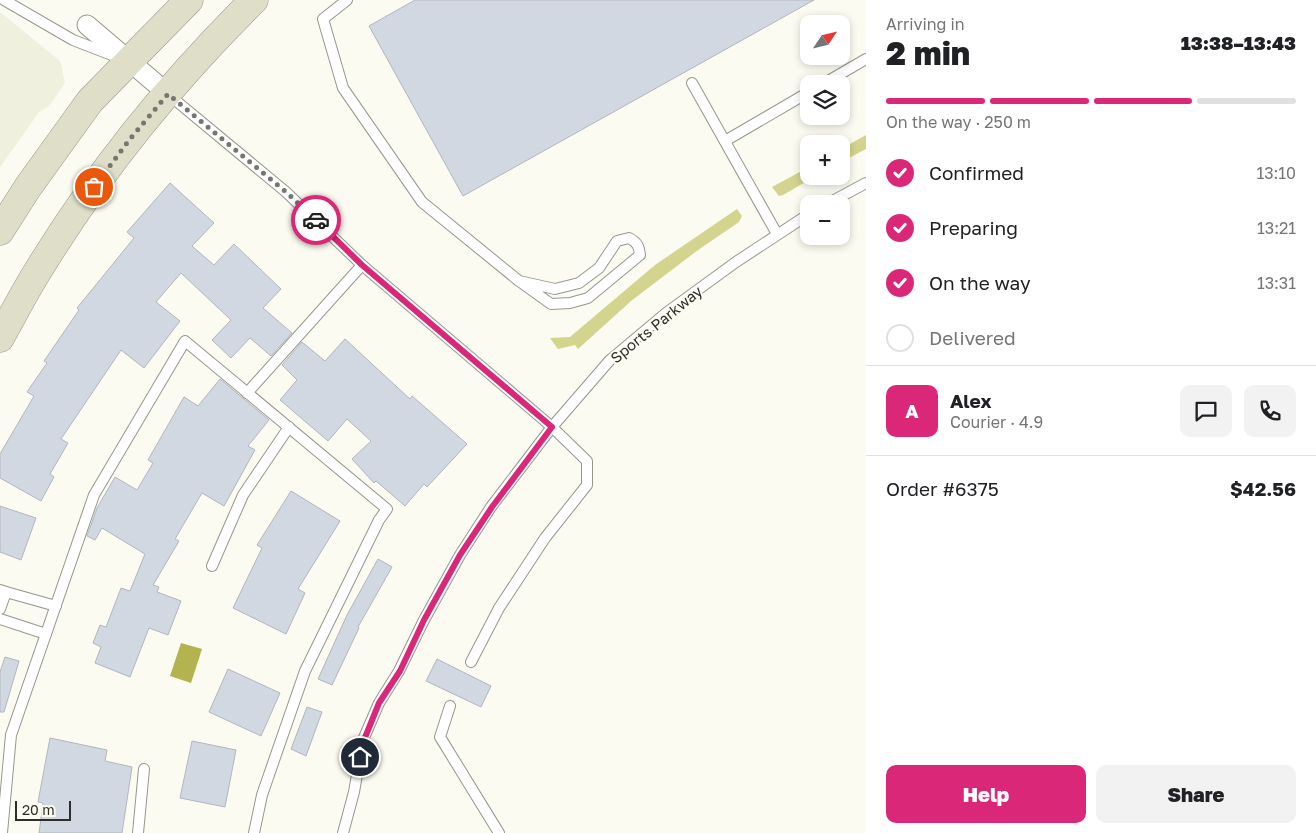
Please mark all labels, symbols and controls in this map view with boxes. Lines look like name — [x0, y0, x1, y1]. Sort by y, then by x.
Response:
text: Arriving in — [886, 14, 965, 34]
north arrow — [800, 15, 850, 65]
map controls — [800, 15, 850, 245]
text: 13:38–13:43 — [1181, 31, 1296, 54]
text: 2 min — [886, 34, 970, 72]
button: layers — [800, 75, 850, 125]
text: On the way · 250 m — [886, 112, 1031, 132]
button: + — [800, 135, 850, 185]
icon: check — [886, 159, 914, 187]
text: Confirmed — [929, 161, 1024, 184]
text: 13:10 — [1256, 163, 1296, 183]
pin — [73, 166, 115, 208]
icon: bag — [80, 173, 108, 201]
courier — [291, 195, 341, 245]
button: − — [800, 195, 850, 245]
icon: car — [302, 206, 330, 234]
icon: check — [886, 214, 914, 242]
text: Preparing — [929, 216, 1018, 239]
text: 13:21 — [1257, 218, 1296, 238]
icon: check — [886, 269, 914, 297]
text: On the way — [929, 271, 1031, 294]
text: 13:31 — [1257, 273, 1296, 293]
street label: Sports Parkway — [607, 281, 706, 366]
text: Delivered — [929, 326, 1016, 349]
button: chat — [1180, 385, 1232, 437]
button: phone — [1244, 385, 1296, 437]
text: Alex — [950, 389, 991, 412]
text: A — [905, 399, 919, 422]
text: Courier · 4.9 — [950, 412, 1043, 432]
text: Order #6375 — [886, 477, 999, 500]
text: $42.56 — [1230, 477, 1296, 500]
pin — [339, 736, 381, 778]
icon: home — [346, 743, 374, 771]
button: Help — [886, 765, 1086, 823]
button: Share — [1096, 765, 1296, 823]
scale bar — [15, 798, 71, 821]
text: 20 m — [22, 801, 55, 818]

